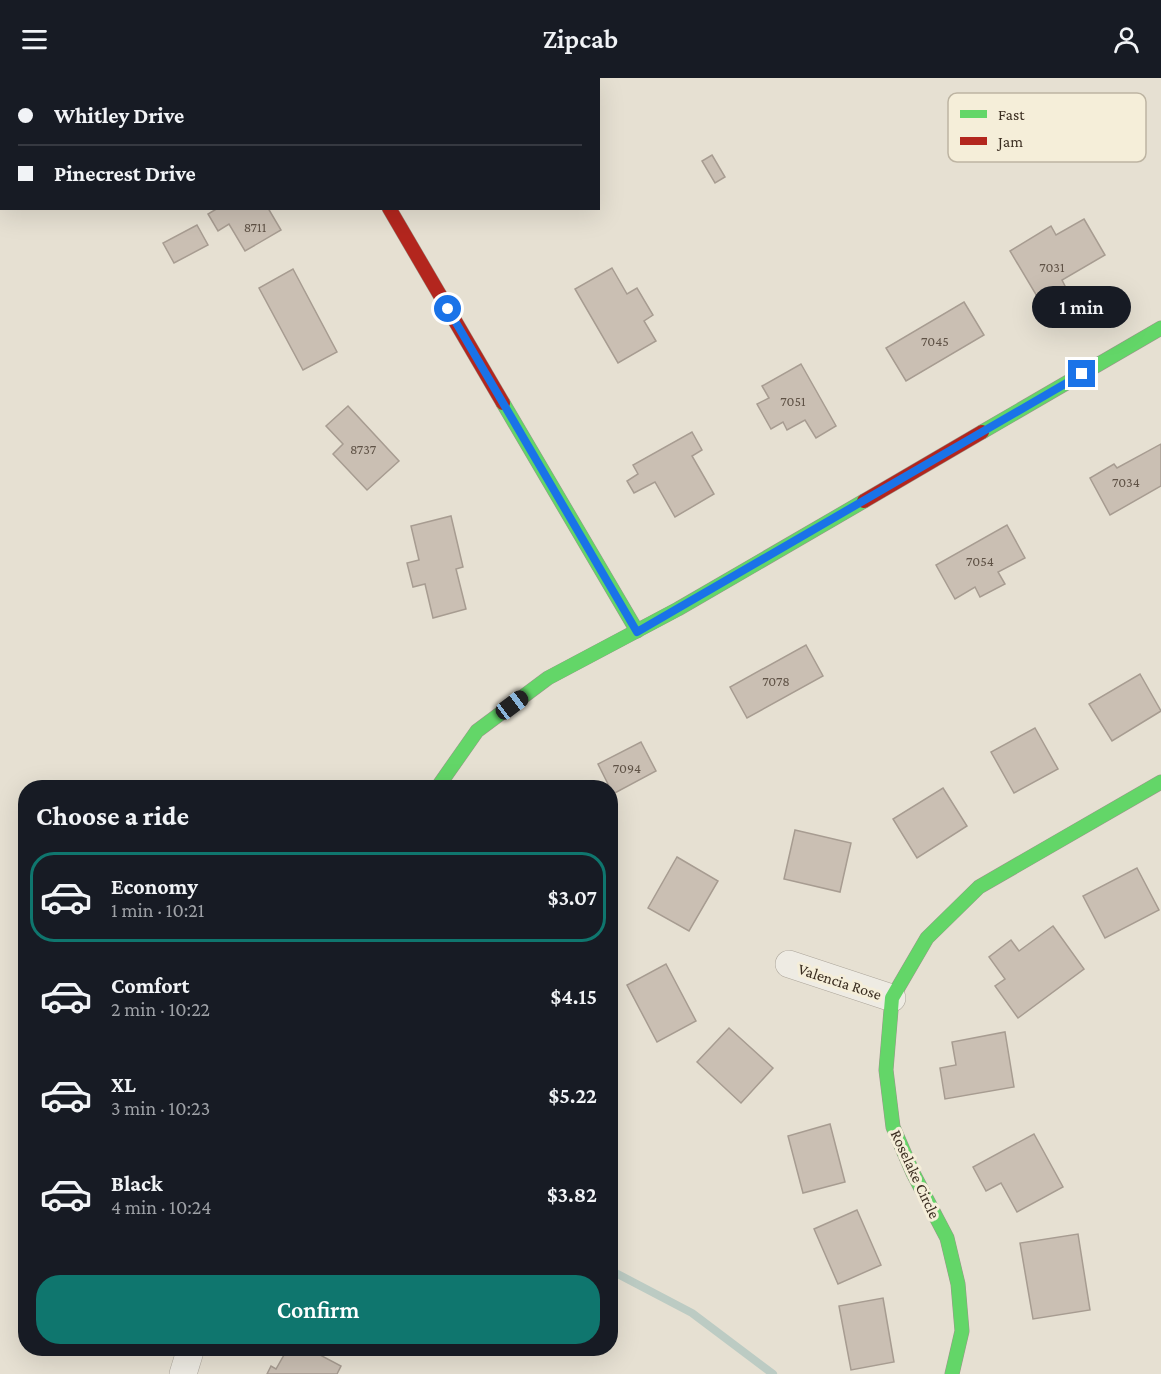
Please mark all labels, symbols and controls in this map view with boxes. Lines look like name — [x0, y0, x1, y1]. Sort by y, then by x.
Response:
icon: menu — [18, 23, 51, 56]
icon: person — [1110, 23, 1143, 56]
text: Zipcab — [543, 24, 618, 54]
legend — [948, 93, 1146, 162]
text: Whitley Drive — [54, 103, 184, 128]
text: Fast — [998, 106, 1025, 123]
text: Jam — [996, 133, 1023, 151]
text: Pinecrest Drive — [54, 161, 196, 186]
house number: 8711 — [244, 219, 267, 235]
house number: 7031 — [1039, 259, 1065, 275]
callout: 1 min — [1032, 287, 1132, 329]
route start — [434, 295, 461, 322]
text: 1 min — [1059, 296, 1104, 318]
house number: 7045 — [921, 333, 949, 349]
route end — [1068, 360, 1095, 387]
house number: 7051 — [780, 393, 806, 409]
house number: 8737 — [350, 441, 377, 457]
house number: 7034 — [1112, 474, 1140, 490]
house number: 7054 — [966, 553, 994, 569]
house number: 7078 — [762, 673, 790, 689]
car — [492, 687, 532, 723]
house number: 7094 — [613, 760, 641, 776]
text: Choose a ride — [36, 801, 189, 831]
icon: car — [39, 870, 93, 924]
text: Economy — [111, 874, 198, 899]
text: $3.07 — [548, 885, 597, 910]
text: 1 min · 10:21 — [111, 899, 204, 921]
street label: Valencia Rose — [796, 960, 884, 1003]
icon: car — [39, 969, 93, 1023]
text: Comfort — [111, 973, 189, 998]
text: $4.15 — [551, 984, 597, 1009]
text: 2 min · 10:22 — [111, 998, 210, 1020]
icon: car — [39, 1068, 93, 1122]
text: XL — [111, 1072, 136, 1097]
text: $5.22 — [549, 1083, 597, 1108]
text: 3 min · 10:23 — [111, 1097, 210, 1119]
street label: Roselake Circle — [888, 1127, 944, 1221]
icon: car — [39, 1167, 93, 1221]
text: Black — [111, 1171, 163, 1196]
text: $3.82 — [547, 1182, 597, 1207]
text: 4 min · 10:24 — [111, 1196, 212, 1218]
button: Confirm — [36, 1275, 600, 1344]

